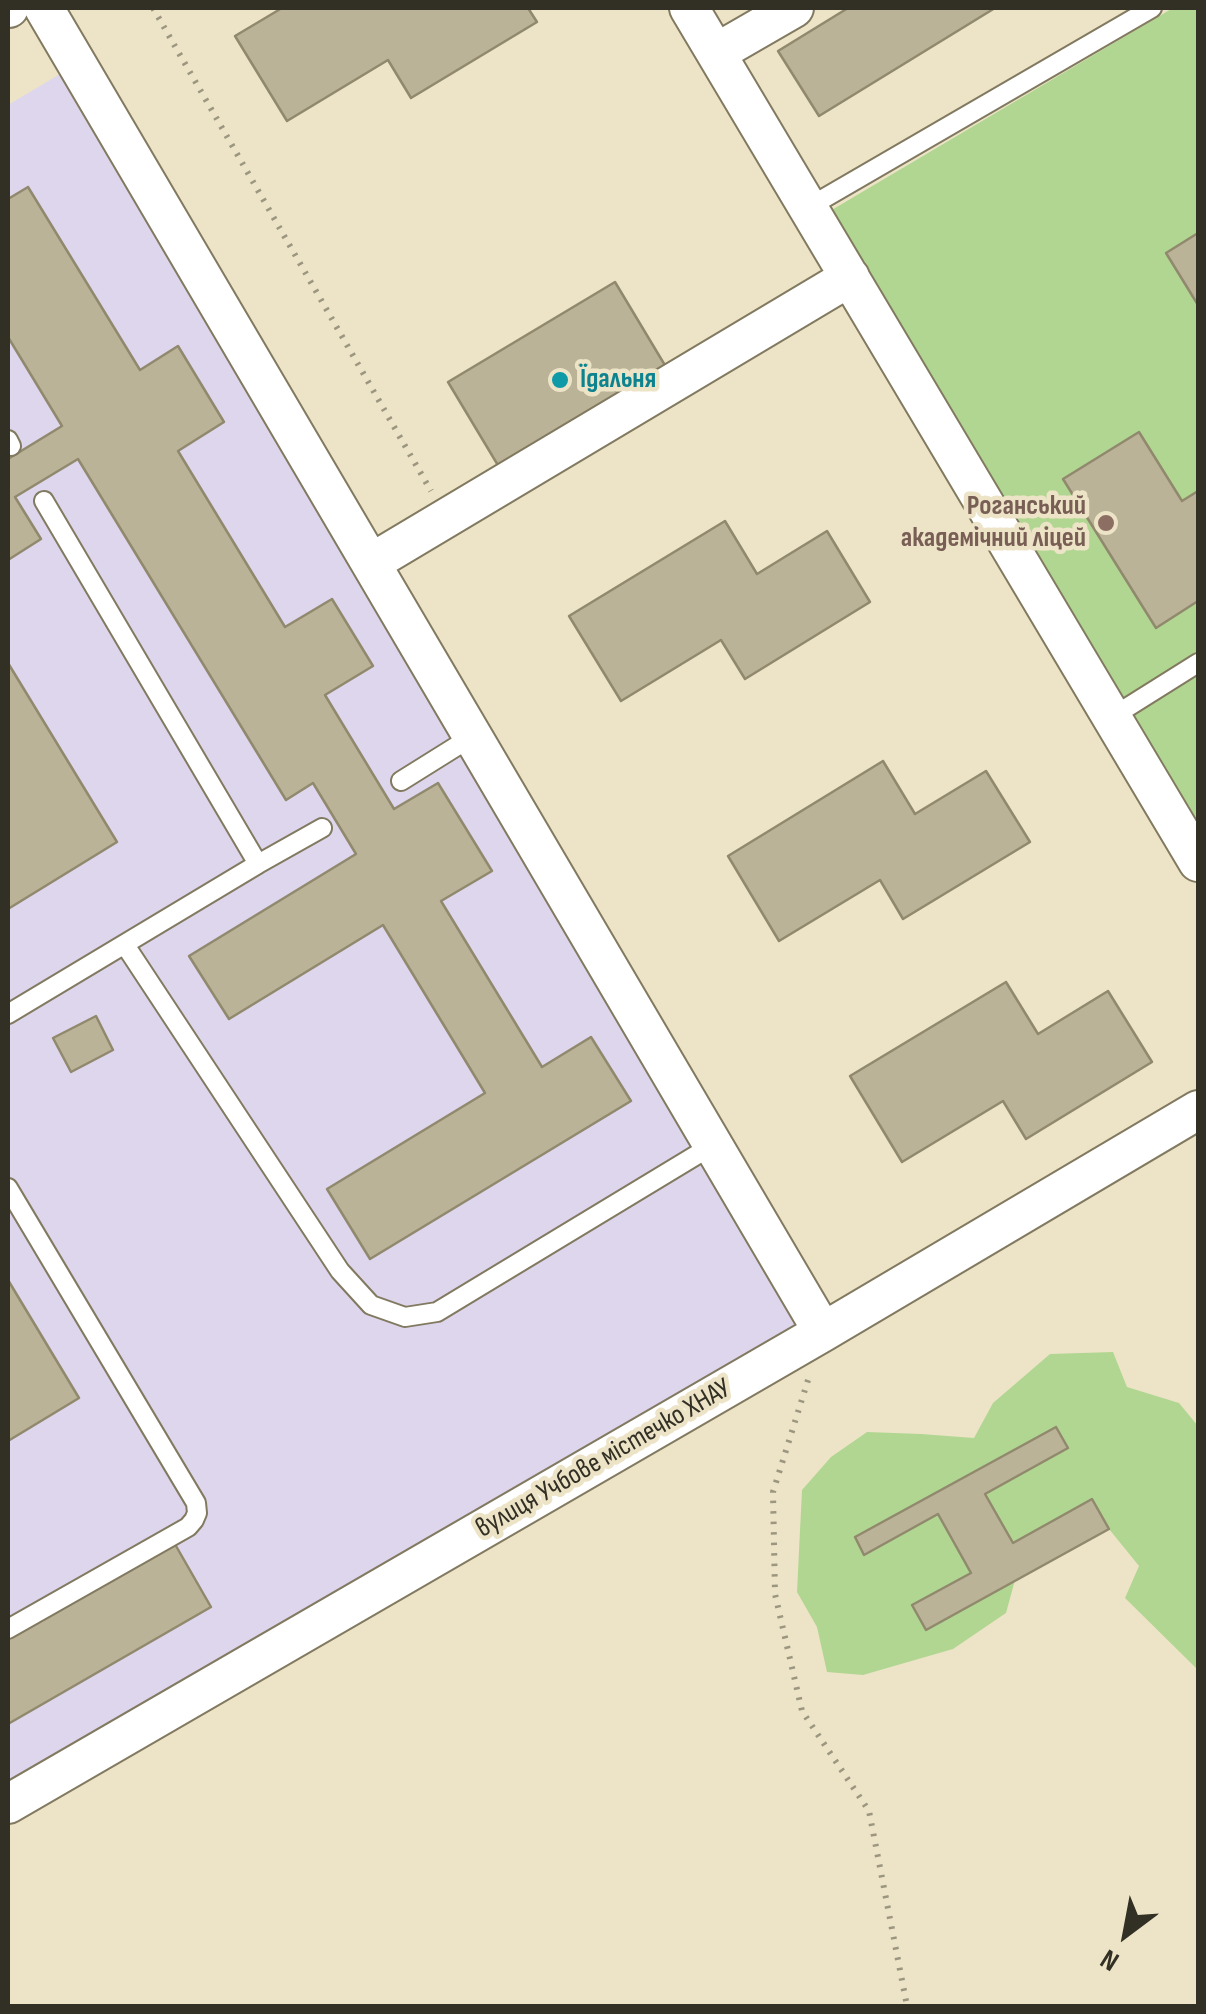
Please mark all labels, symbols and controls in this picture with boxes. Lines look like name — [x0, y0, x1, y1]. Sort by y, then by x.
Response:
place label: Їдальня — [580, 363, 656, 397]
marker: Їдальня — [549, 369, 571, 391]
place label: Роганський академічний ліцей — [901, 490, 1086, 556]
marker: Роганський академічний ліцей — [1095, 512, 1117, 534]
street label: вулиця Учбове містечко ХНАУ — [470, 1372, 738, 1546]
north arrow — [1076, 1884, 1176, 1984]
text: N — [1095, 1942, 1125, 1978]

